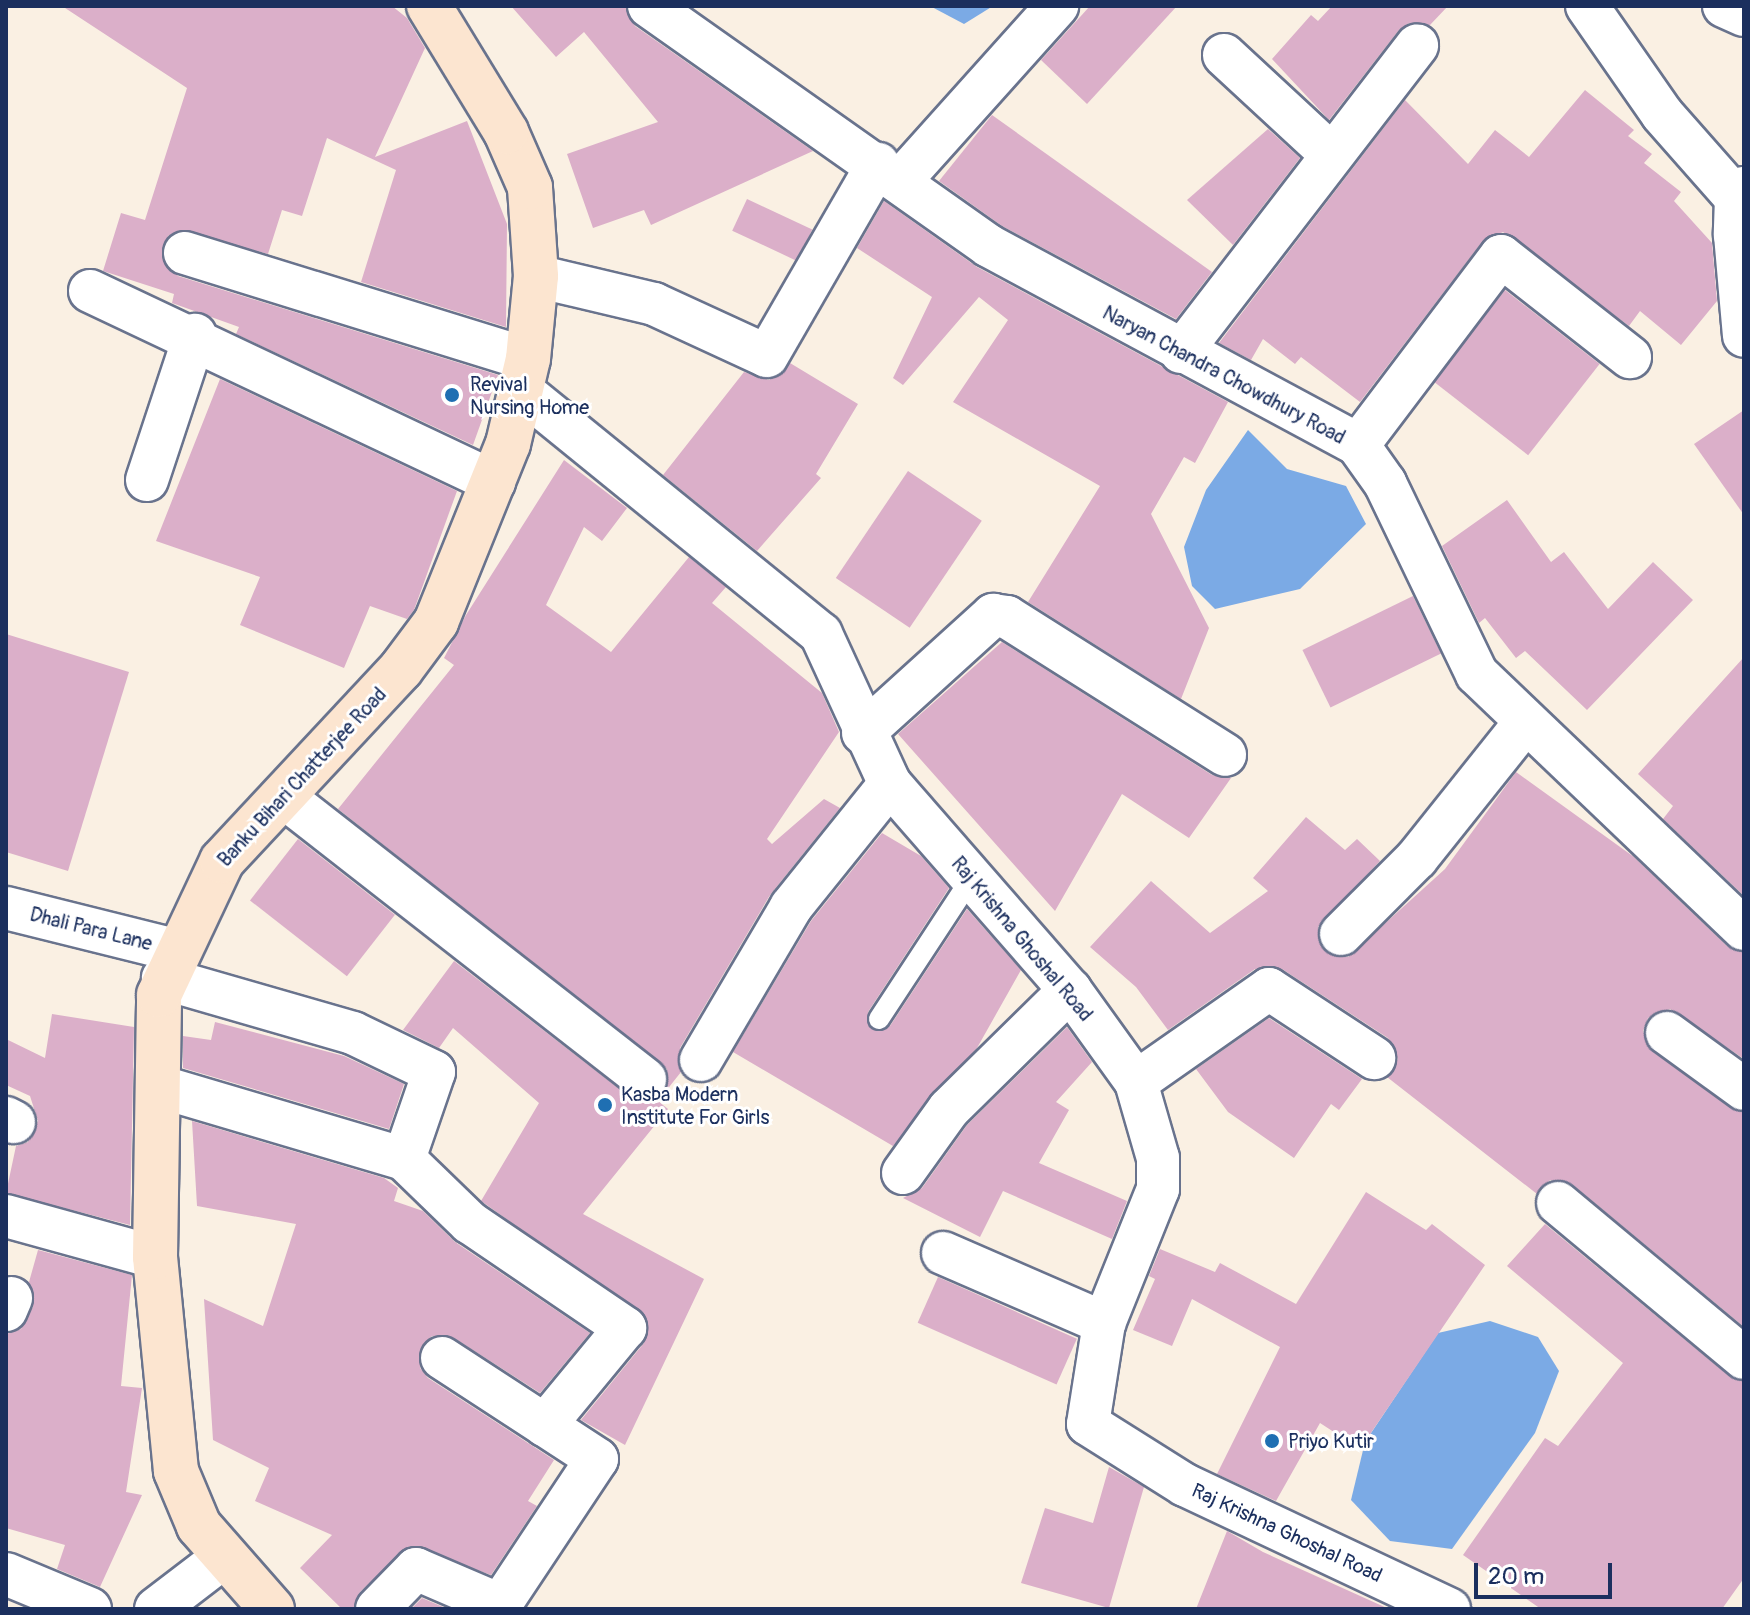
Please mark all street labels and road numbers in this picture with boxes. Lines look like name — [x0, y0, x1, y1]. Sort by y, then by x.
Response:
street label: Naryan Chandra Chowdhury Road — [1098, 301, 1350, 449]
street label: Banku Bihari Chatterjee Road — [213, 682, 391, 872]
street label: Raj Krishna Ghoshal Road — [946, 852, 1098, 1026]
street label: Dhali Para Lane — [27, 902, 155, 956]
street label: Raj Krishna Ghoshal Road — [1188, 1478, 1386, 1588]

